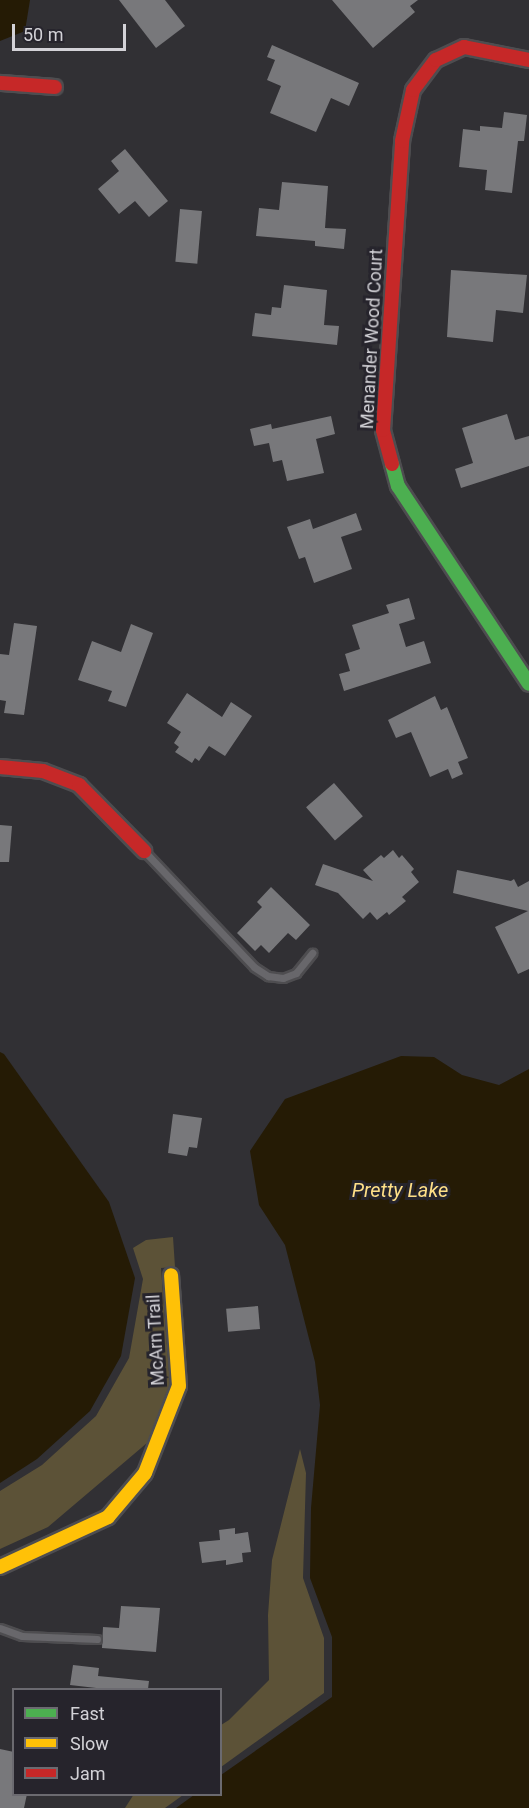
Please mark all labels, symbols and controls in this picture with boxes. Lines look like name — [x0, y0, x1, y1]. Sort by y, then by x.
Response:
scale bar — [15, 12, 129, 50]
text: 50 m — [23, 24, 63, 45]
street label: Menander Wood Court — [356, 248, 388, 430]
water label: Pretty Lake — [352, 1178, 448, 1202]
street label: McArn Trail — [143, 1294, 169, 1386]
legend — [12, 1688, 222, 1796]
text: Fast — [70, 1703, 105, 1724]
text: Slow — [70, 1733, 109, 1754]
text: Jam — [70, 1763, 106, 1784]

